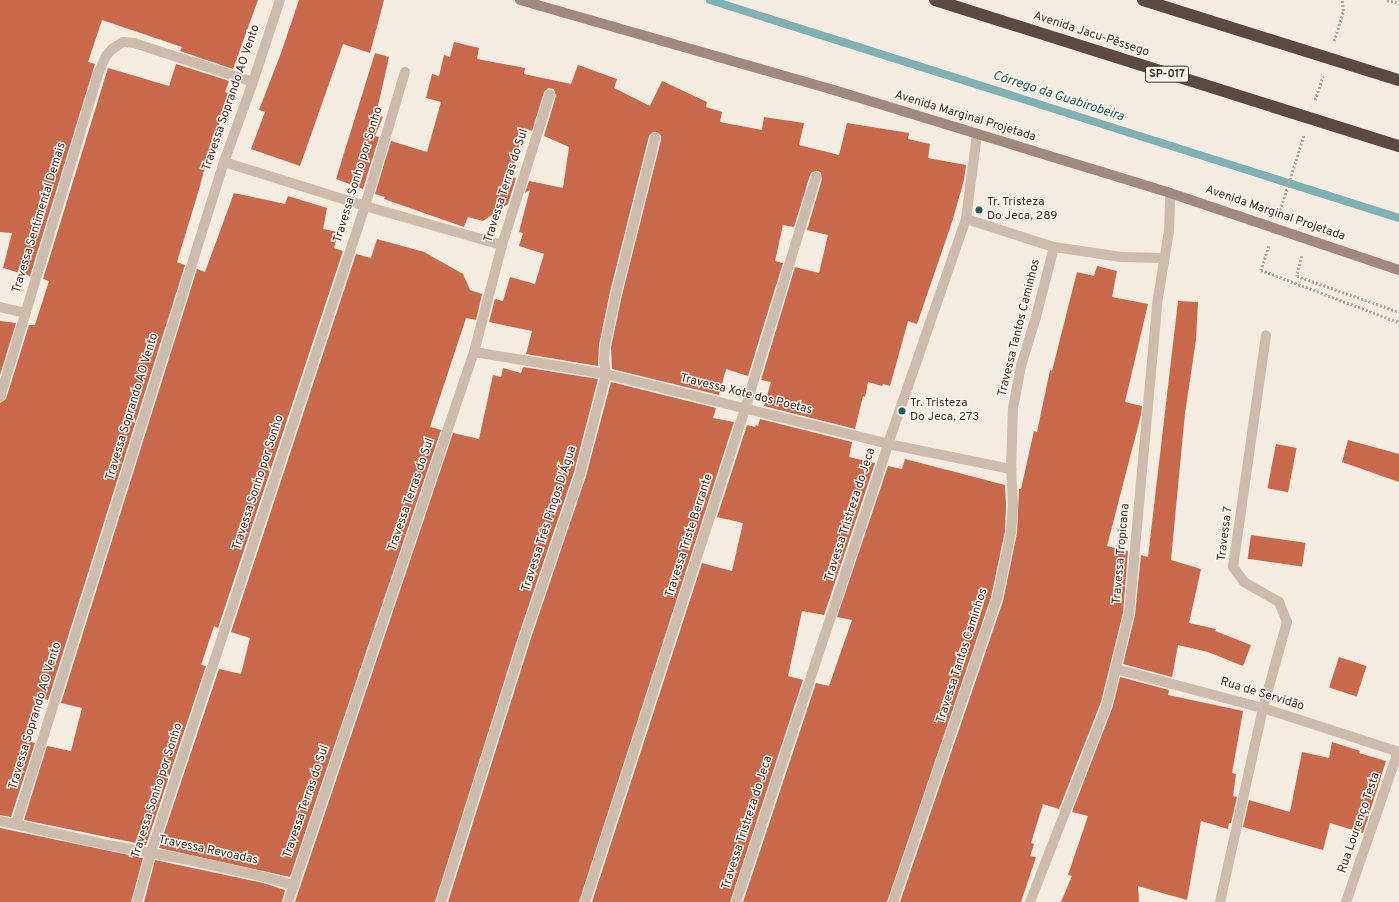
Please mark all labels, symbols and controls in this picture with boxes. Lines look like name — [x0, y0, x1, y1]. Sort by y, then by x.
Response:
street label: Avenida Jacu-Pêssego — [1031, 9, 1151, 61]
street label: Travessa Soprando AO Vento — [200, 23, 264, 173]
road number: SP-017 — [1145, 65, 1189, 83]
water label: Córrego da Guabirobeira — [990, 68, 1126, 126]
street label: Avenida Marginal Projetada — [893, 89, 1037, 145]
street label: Travessa Sonho por Sonho — [331, 105, 387, 245]
street label: Travessa Terras do Sul — [482, 127, 532, 245]
street label: Travessa Sentimental Demais — [10, 141, 70, 295]
street label: Avenida Marginal Projetada — [1203, 183, 1347, 245]
place label: Tr. Tristeza Do Jeca, 289 — [987, 196, 1057, 224]
marker: Tr. Tristeza Do Jeca, 289 — [974, 205, 984, 215]
street label: Travessa Tantos Caminhos — [996, 258, 1044, 398]
street label: Travessa Soprando AO Vento — [104, 331, 162, 483]
street label: Travessa Xote dos Poetas — [679, 372, 813, 418]
place label: Tr. Tristeza Do Jeca, 273 — [910, 397, 979, 425]
marker: Tr. Tristeza Do Jeca, 273 — [897, 406, 907, 416]
street label: Travessa Sonho por Sonho — [230, 414, 288, 552]
street label: Travessa Terras do Sul — [386, 436, 438, 554]
street label: Travessa Três Pingos D'Água — [520, 444, 580, 594]
street label: Travessa Tristreza do Jeca — [823, 446, 879, 584]
street label: Travessa Triste Berrante — [663, 472, 717, 600]
street label: Travessa Tropicana — [1110, 503, 1134, 605]
street label: Travessa 7 — [1215, 506, 1237, 562]
street label: Travessa Tantos Caminhos — [934, 587, 992, 725]
street label: Travessa Soprando AO Vento — [7, 640, 65, 792]
street label: Rua de Servidão — [1218, 675, 1306, 715]
street label: Travessa Sonho por Sonho — [129, 722, 187, 860]
street label: Travessa Terras do Sul — [281, 743, 333, 861]
street label: Travessa Tristreza do Jeca — [720, 754, 776, 892]
street label: Rua Lourenço Testa — [1336, 771, 1384, 875]
street label: Travessa Revoadas — [157, 833, 259, 869]

